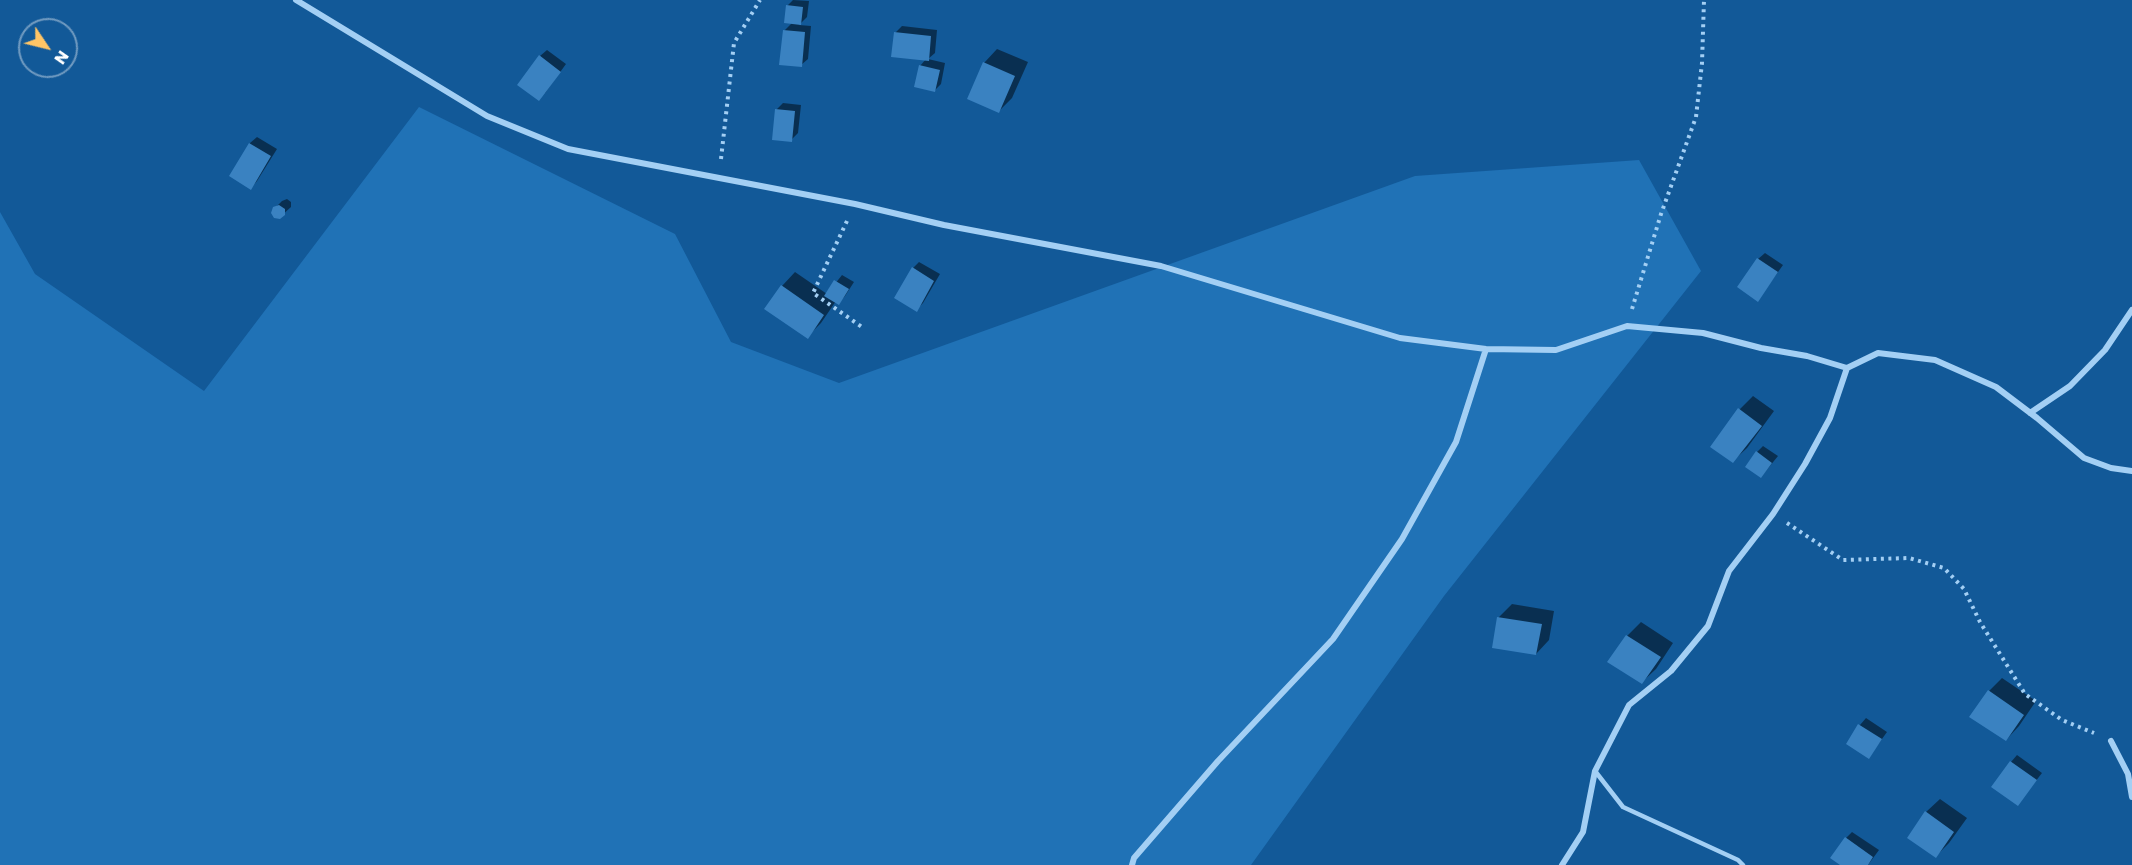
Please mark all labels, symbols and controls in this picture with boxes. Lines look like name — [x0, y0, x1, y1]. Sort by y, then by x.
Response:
north arrow — [18, 18, 78, 78]
text: N — [49, 46, 74, 69]

